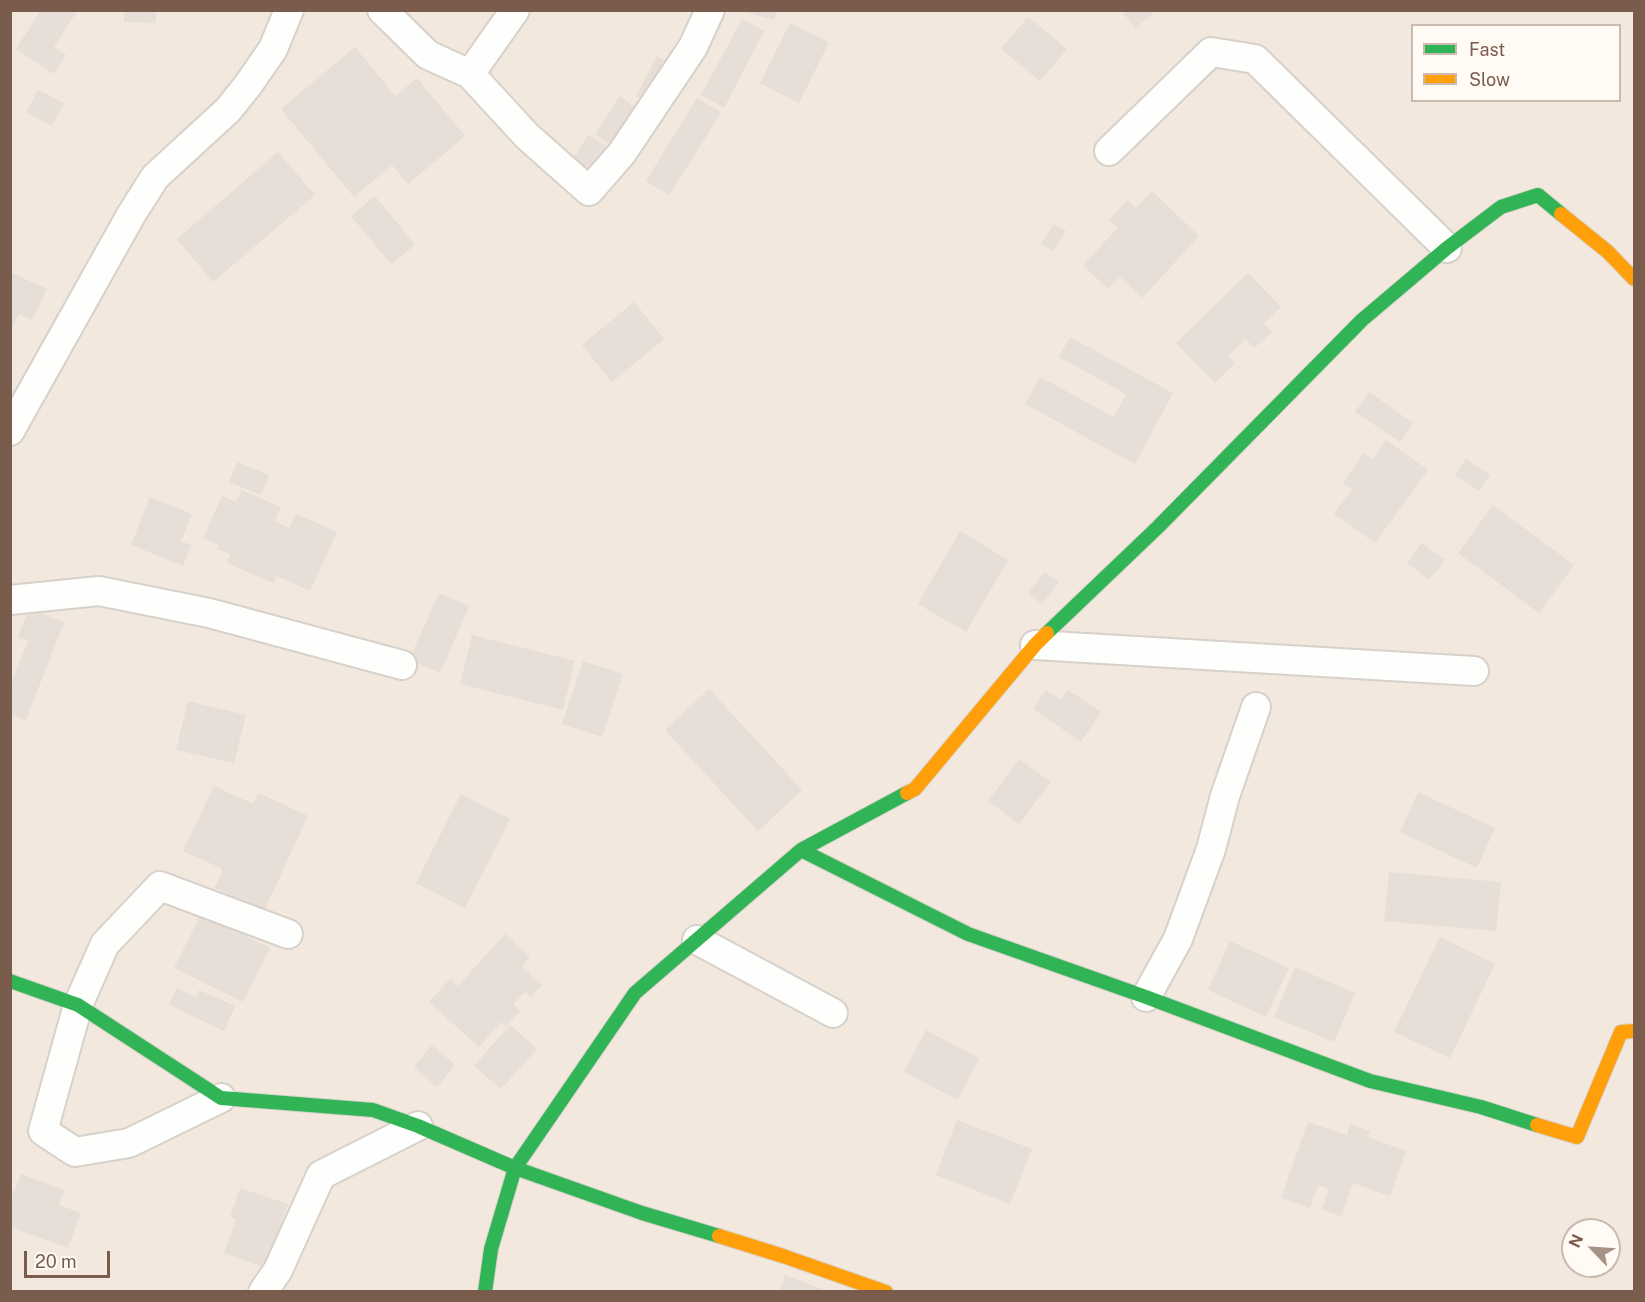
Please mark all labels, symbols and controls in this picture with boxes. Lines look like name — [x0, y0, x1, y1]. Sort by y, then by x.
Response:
legend — [1411, 24, 1621, 102]
text: Fast — [1469, 39, 1505, 60]
text: Slow — [1469, 69, 1510, 90]
north arrow — [1561, 1218, 1621, 1278]
text: N — [1565, 1231, 1587, 1251]
scale bar — [27, 1239, 112, 1277]
text: 20 m — [35, 1251, 77, 1272]

